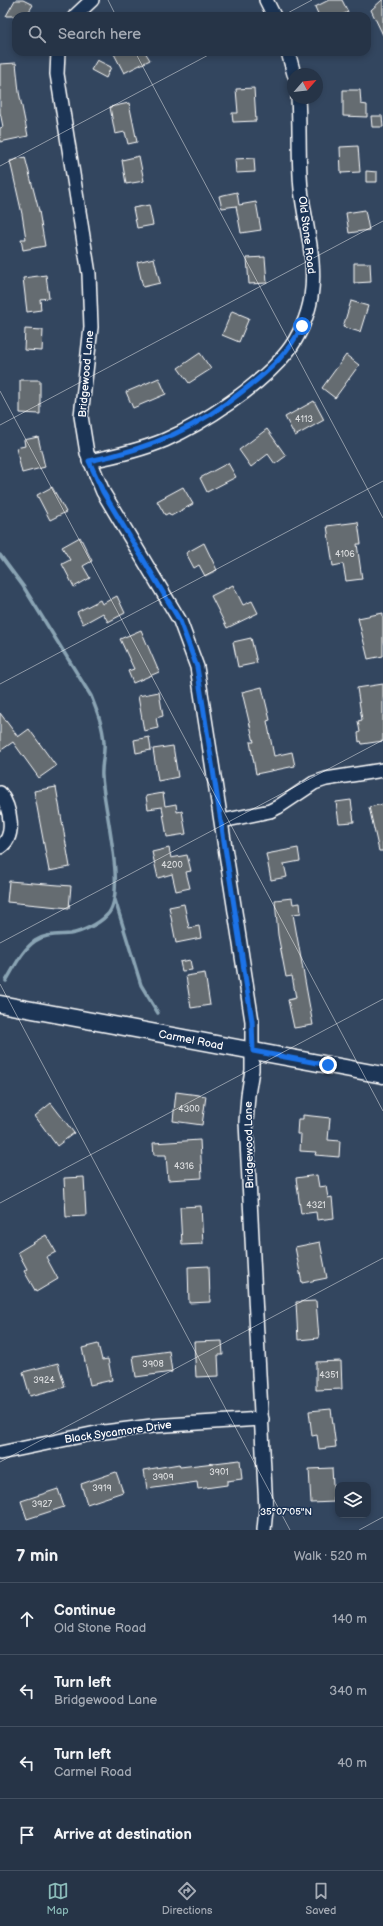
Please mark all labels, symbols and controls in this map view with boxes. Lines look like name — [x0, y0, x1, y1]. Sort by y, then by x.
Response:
search box — [12, 12, 371, 56]
icon: search — [26, 23, 48, 45]
text: Search here — [58, 25, 141, 44]
north arrow — [287, 68, 323, 104]
street label: Old Stone Road — [296, 195, 318, 275]
route start — [293, 317, 311, 335]
street label: Bridgewood Lane — [76, 329, 96, 418]
house number: 4113 — [295, 414, 313, 425]
house number: 4106 — [335, 549, 355, 560]
house number: 4200 — [161, 860, 183, 871]
street label: Carmel Road — [158, 1027, 224, 1053]
route end — [319, 1056, 337, 1074]
street label: Bridgewood Lane — [242, 1101, 256, 1189]
house number: 4300 — [178, 1104, 200, 1115]
house number: 4316 — [174, 1161, 195, 1172]
house number: 4321 — [306, 1200, 326, 1211]
house number: 3908 — [142, 1359, 164, 1370]
house number: 4351 — [319, 1370, 339, 1381]
house number: 3924 — [33, 1375, 55, 1386]
street label: Black Sycamore Drive — [64, 1418, 173, 1446]
house number: 3901 — [209, 1467, 229, 1478]
house number: 3909 — [152, 1472, 174, 1483]
map controls — [335, 1482, 371, 1518]
button: layers — [335, 1482, 371, 1518]
house number: 3919 — [92, 1483, 112, 1494]
house number: 3927 — [32, 1499, 53, 1510]
text: 35°07'05"N — [260, 1506, 312, 1518]
text: 7 min — [16, 1546, 58, 1566]
text: Walk · 520 m — [294, 1548, 367, 1564]
text: Continue — [54, 1601, 116, 1620]
icon: ahead — [16, 1608, 38, 1630]
text: 140 m — [332, 1611, 367, 1627]
text: Old Stone Road — [54, 1620, 146, 1636]
text: Turn left — [54, 1673, 111, 1692]
icon: left — [16, 1680, 38, 1702]
text: 340 m — [329, 1683, 367, 1699]
text: Bridgewood Lane — [54, 1692, 157, 1708]
text: Turn left — [54, 1745, 111, 1764]
icon: left — [16, 1752, 38, 1774]
text: 40 m — [337, 1755, 367, 1771]
text: Carmel Road — [54, 1764, 132, 1780]
icon: arrive — [16, 1824, 38, 1846]
text: Arrive at destination — [54, 1825, 192, 1844]
tab: Map — [47, 1880, 69, 1917]
tab: Directions — [162, 1880, 212, 1917]
tab: Saved — [306, 1880, 336, 1917]

